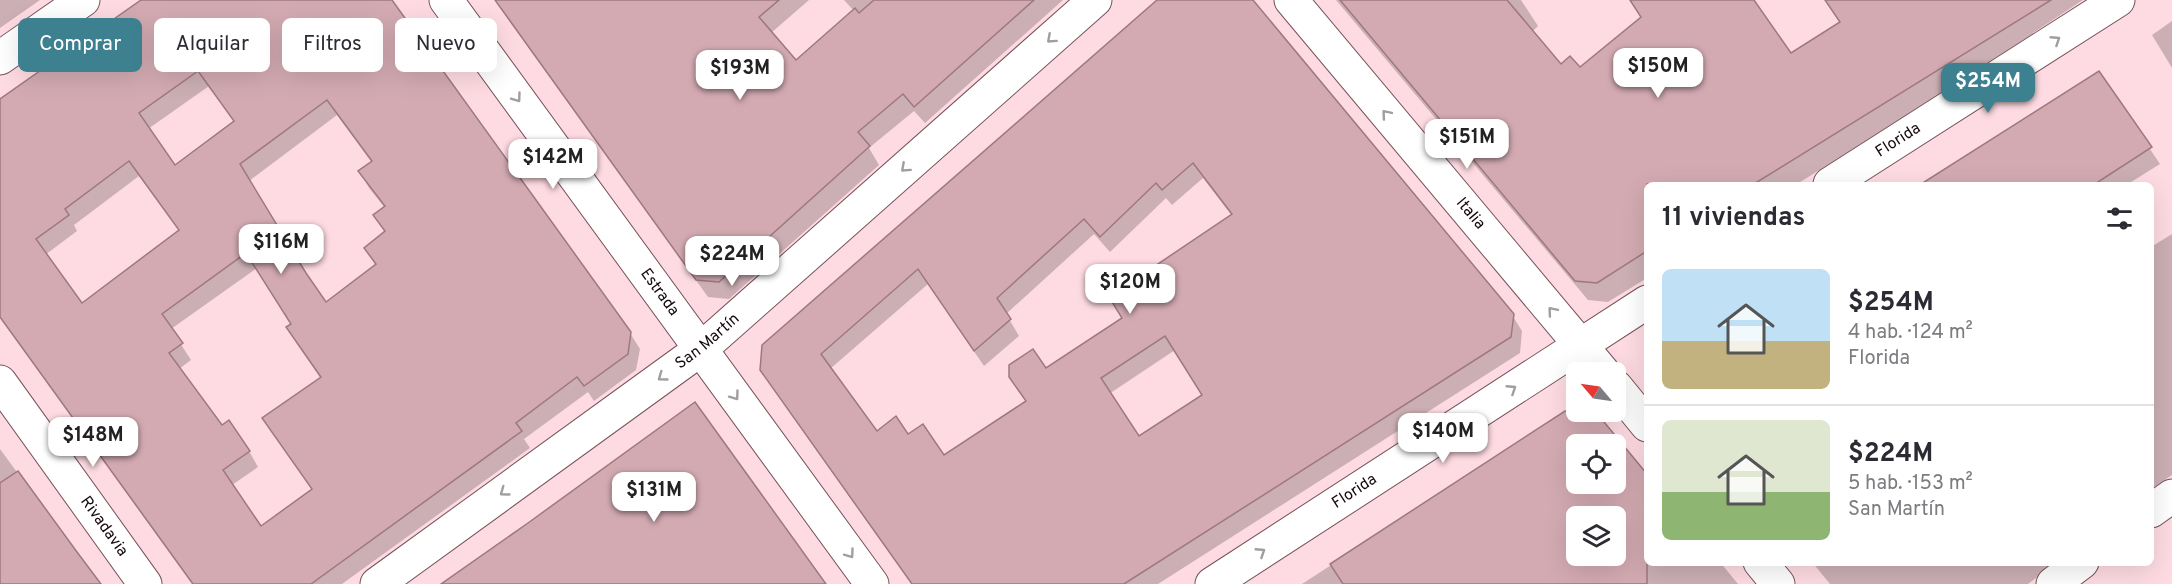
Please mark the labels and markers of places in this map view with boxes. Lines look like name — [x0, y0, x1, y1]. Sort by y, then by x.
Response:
pin: $150M — [1616, 48, 1700, 99]
pin: $193M — [698, 50, 782, 101]
pin: $254M — [1946, 63, 2030, 114]
pin: $151M — [1425, 119, 1509, 170]
pin: $142M — [511, 139, 595, 190]
pin: $116M — [239, 224, 323, 275]
pin: $224M — [690, 236, 774, 287]
pin: $120M — [1088, 264, 1172, 315]
pin: $140M — [1401, 413, 1485, 464]
pin: $148M — [51, 417, 135, 468]
pin: $131M — [612, 472, 696, 523]

